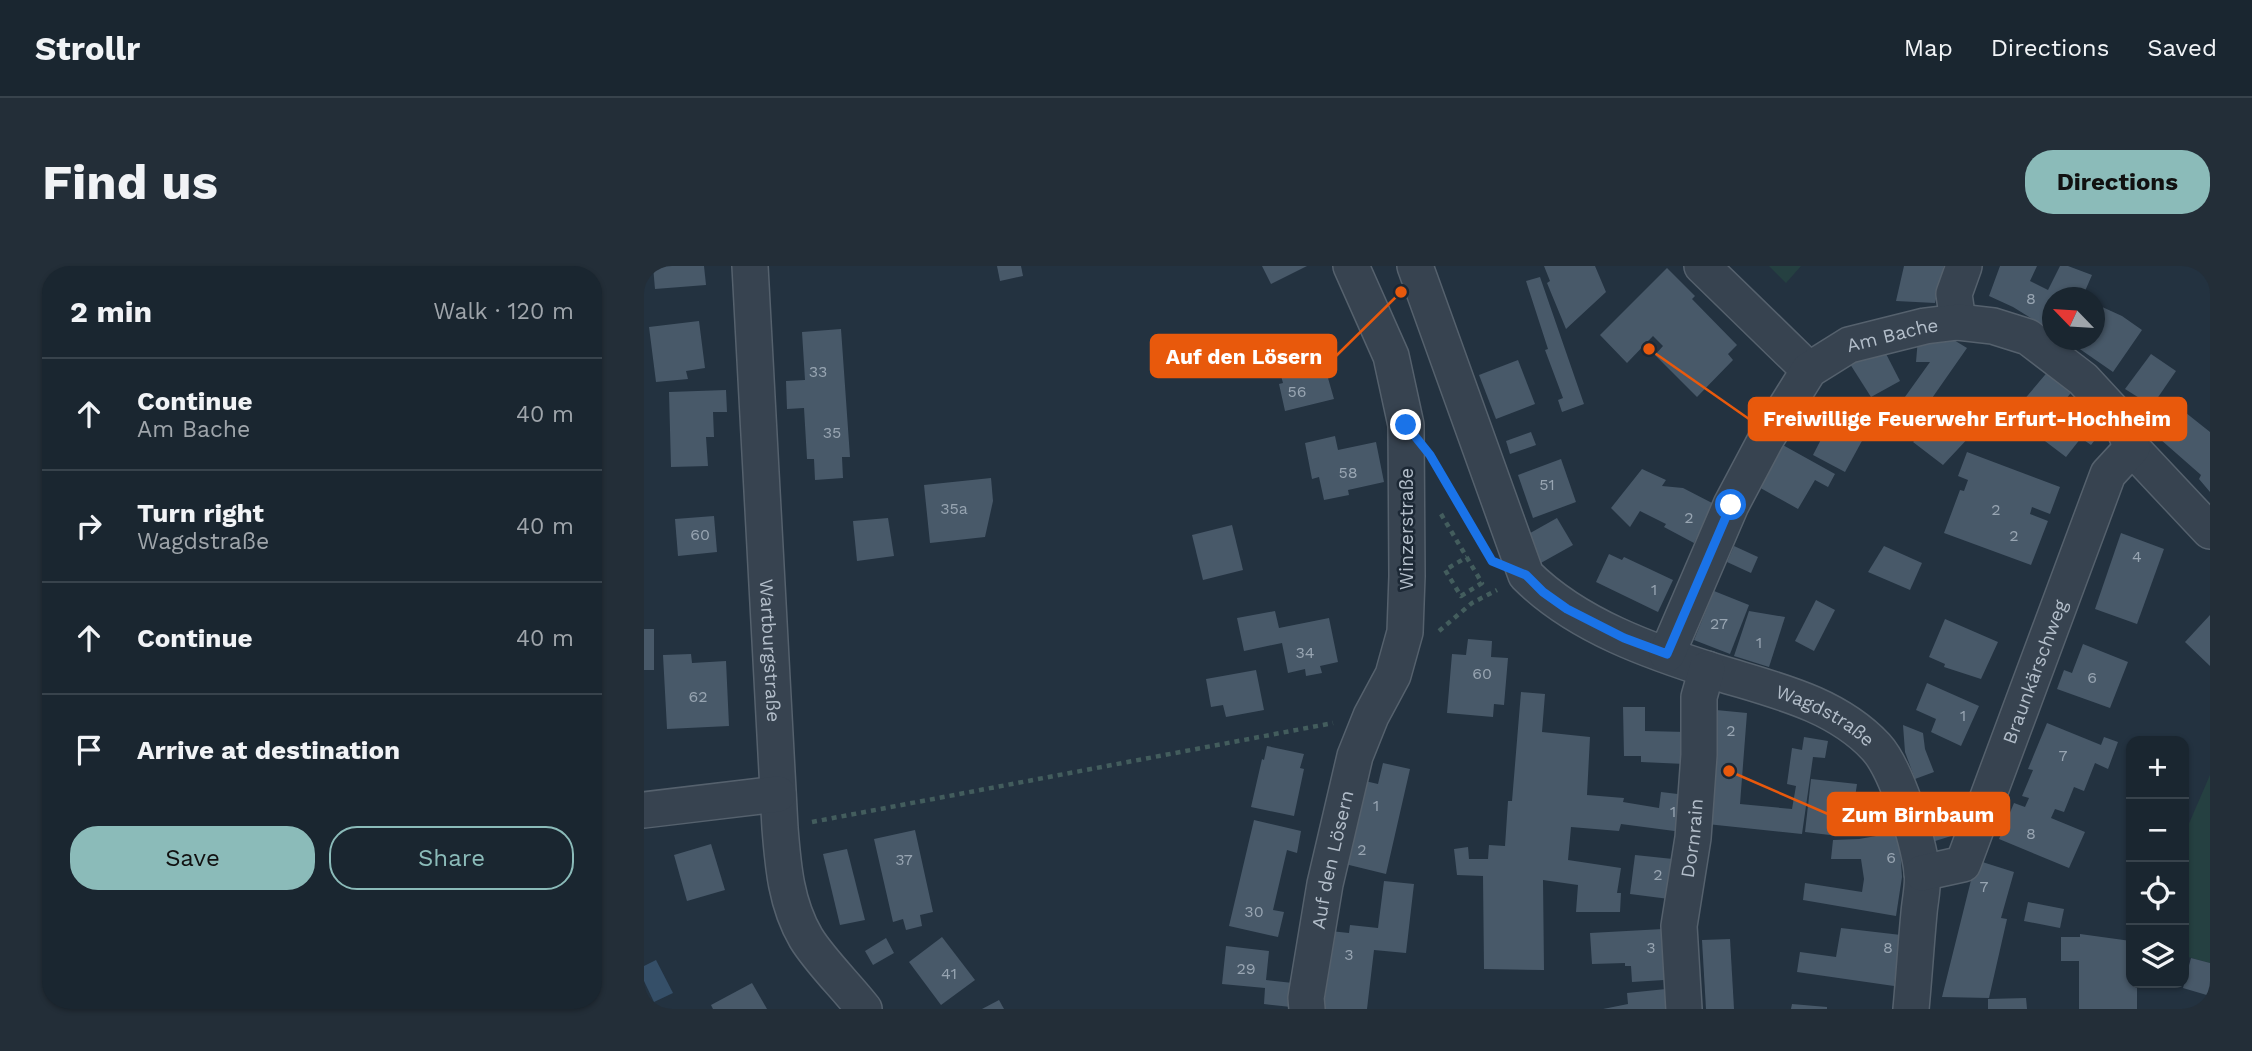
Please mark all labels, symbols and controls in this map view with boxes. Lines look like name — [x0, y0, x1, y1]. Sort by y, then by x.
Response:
text: Strollr — [35, 29, 140, 68]
text: Map — [1904, 34, 1953, 62]
text: Directions — [1991, 34, 2109, 62]
text: Saved — [2147, 34, 2217, 62]
button: Directions — [2025, 150, 2210, 214]
text: Find us — [42, 153, 218, 211]
north arrow — [2042, 287, 2105, 350]
house number: 8 — [2026, 289, 2036, 308]
text: 2 min — [70, 294, 152, 329]
text: Walk · 120 m — [433, 298, 574, 325]
street label: Am Bache — [1844, 313, 1940, 357]
callout: Auf den Lösern — [1151, 335, 1336, 377]
text: Auf den Lösern — [1166, 344, 1322, 369]
house number: 33 — [809, 362, 827, 381]
house number: 56 — [1287, 382, 1307, 401]
text: Continue — [137, 386, 253, 416]
icon: ahead — [70, 395, 108, 433]
callout: Freiwillige Feuerwehr Erfurt-Hochheim — [1749, 398, 2186, 440]
text: 40 m — [516, 401, 574, 428]
text: Freiwillige Feuerwehr Erfurt-Hochheim — [1763, 406, 2171, 431]
route end — [1390, 409, 1421, 440]
text: Am Bache — [137, 416, 250, 443]
house number: 35 — [823, 423, 841, 442]
house number: 58 — [1338, 463, 1358, 482]
street label: Winzerstraße — [1395, 468, 1418, 590]
house number: 51 — [1539, 475, 1555, 494]
route start — [1715, 489, 1746, 520]
text: Turn right — [137, 498, 264, 528]
house number: 35a — [940, 499, 968, 518]
house number: 2 — [1991, 500, 2001, 519]
icon: right — [70, 507, 108, 545]
house number: 2 — [1684, 508, 1694, 527]
text: 40 m — [516, 513, 574, 540]
house number: 60 — [690, 525, 710, 544]
house number: 2 — [2009, 526, 2019, 545]
text: Wagdstraße — [137, 528, 269, 555]
house number: 4 — [2132, 547, 2142, 566]
street label: Wartburgstraße — [755, 578, 785, 723]
house number: 1 — [1651, 580, 1657, 599]
street label: Braunkärschweg — [1998, 596, 2072, 747]
house number: 27 — [1710, 614, 1728, 633]
icon: ahead — [70, 619, 108, 657]
text: Continue — [137, 623, 253, 653]
text: 40 m — [516, 625, 574, 652]
house number: 1 — [1756, 633, 1762, 652]
house number: 34 — [1295, 643, 1315, 662]
house number: 60 — [1472, 664, 1492, 683]
house number: 6 — [2087, 668, 2097, 687]
street label: Wagdstraße — [1773, 680, 1879, 751]
house number: 62 — [688, 687, 708, 706]
house number: 1 — [1960, 706, 1966, 725]
house number: 2 — [1726, 721, 1736, 740]
icon: arrive — [70, 731, 108, 769]
text: Arrive at destination — [137, 735, 400, 765]
map controls — [2126, 736, 2189, 988]
button: + — [2126, 736, 2189, 799]
house number: 7 — [2059, 746, 2068, 765]
street label: Auf den Lösern — [1307, 788, 1359, 931]
callout: Zum Birnbaum — [1828, 793, 2009, 835]
house number: 1 — [1373, 796, 1379, 815]
street label: Dornrain — [1676, 798, 1708, 880]
button: − — [2126, 799, 2189, 862]
house number: 1 — [1670, 802, 1676, 821]
text: Zum Birnbaum — [1842, 802, 1994, 827]
house number: 8 — [2026, 824, 2036, 843]
button: Save — [70, 826, 315, 890]
button: Share — [329, 826, 574, 890]
house number: 2 — [1357, 840, 1367, 859]
house number: 6 — [1886, 848, 1896, 867]
house number: 37 — [895, 850, 913, 869]
button: locate — [2126, 862, 2189, 925]
house number: 2 — [1653, 865, 1663, 884]
house number: 7 — [1980, 877, 1989, 896]
house number: 30 — [1244, 902, 1264, 921]
button: layers — [2126, 925, 2189, 988]
house number: 3 — [1646, 938, 1656, 957]
house number: 8 — [1883, 938, 1893, 957]
house number: 3 — [1344, 945, 1354, 964]
house number: 29 — [1236, 959, 1256, 978]
house number: 41 — [941, 964, 957, 983]

